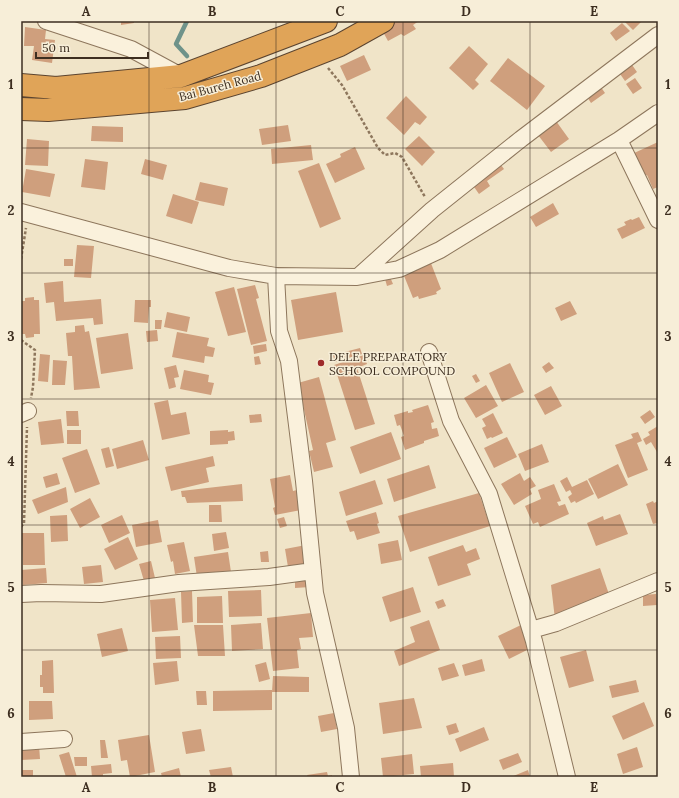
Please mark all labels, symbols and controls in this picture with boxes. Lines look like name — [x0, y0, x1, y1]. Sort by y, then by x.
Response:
text: A — [82, 3, 91, 20]
text: B — [208, 3, 217, 20]
text: C — [336, 3, 345, 20]
text: D — [461, 3, 471, 20]
text: E — [590, 3, 598, 20]
scale bar — [36, 34, 148, 60]
text: 50 m — [42, 40, 70, 55]
street label: Bai Bureh Road — [177, 68, 263, 104]
text: 1 — [8, 76, 14, 93]
text: 1 — [665, 76, 671, 93]
text: 2 — [8, 202, 15, 219]
text: 2 — [665, 202, 672, 219]
text: 3 — [7, 328, 15, 345]
text: 3 — [664, 328, 672, 345]
place label: DELE PREPARATORY SCHOOL COMPOUND — [329, 349, 455, 378]
marker: DELE PREPARATORY SCHOOL COMPOUND — [316, 358, 326, 368]
text: 4 — [7, 453, 15, 470]
text: 4 — [664, 453, 672, 470]
text: 5 — [7, 579, 15, 596]
text: 5 — [664, 579, 672, 596]
text: 6 — [7, 705, 15, 722]
text: 6 — [664, 705, 672, 722]
text: A — [82, 779, 91, 796]
text: B — [208, 779, 217, 796]
text: C — [336, 779, 345, 796]
text: D — [461, 779, 471, 796]
text: E — [590, 779, 598, 796]

